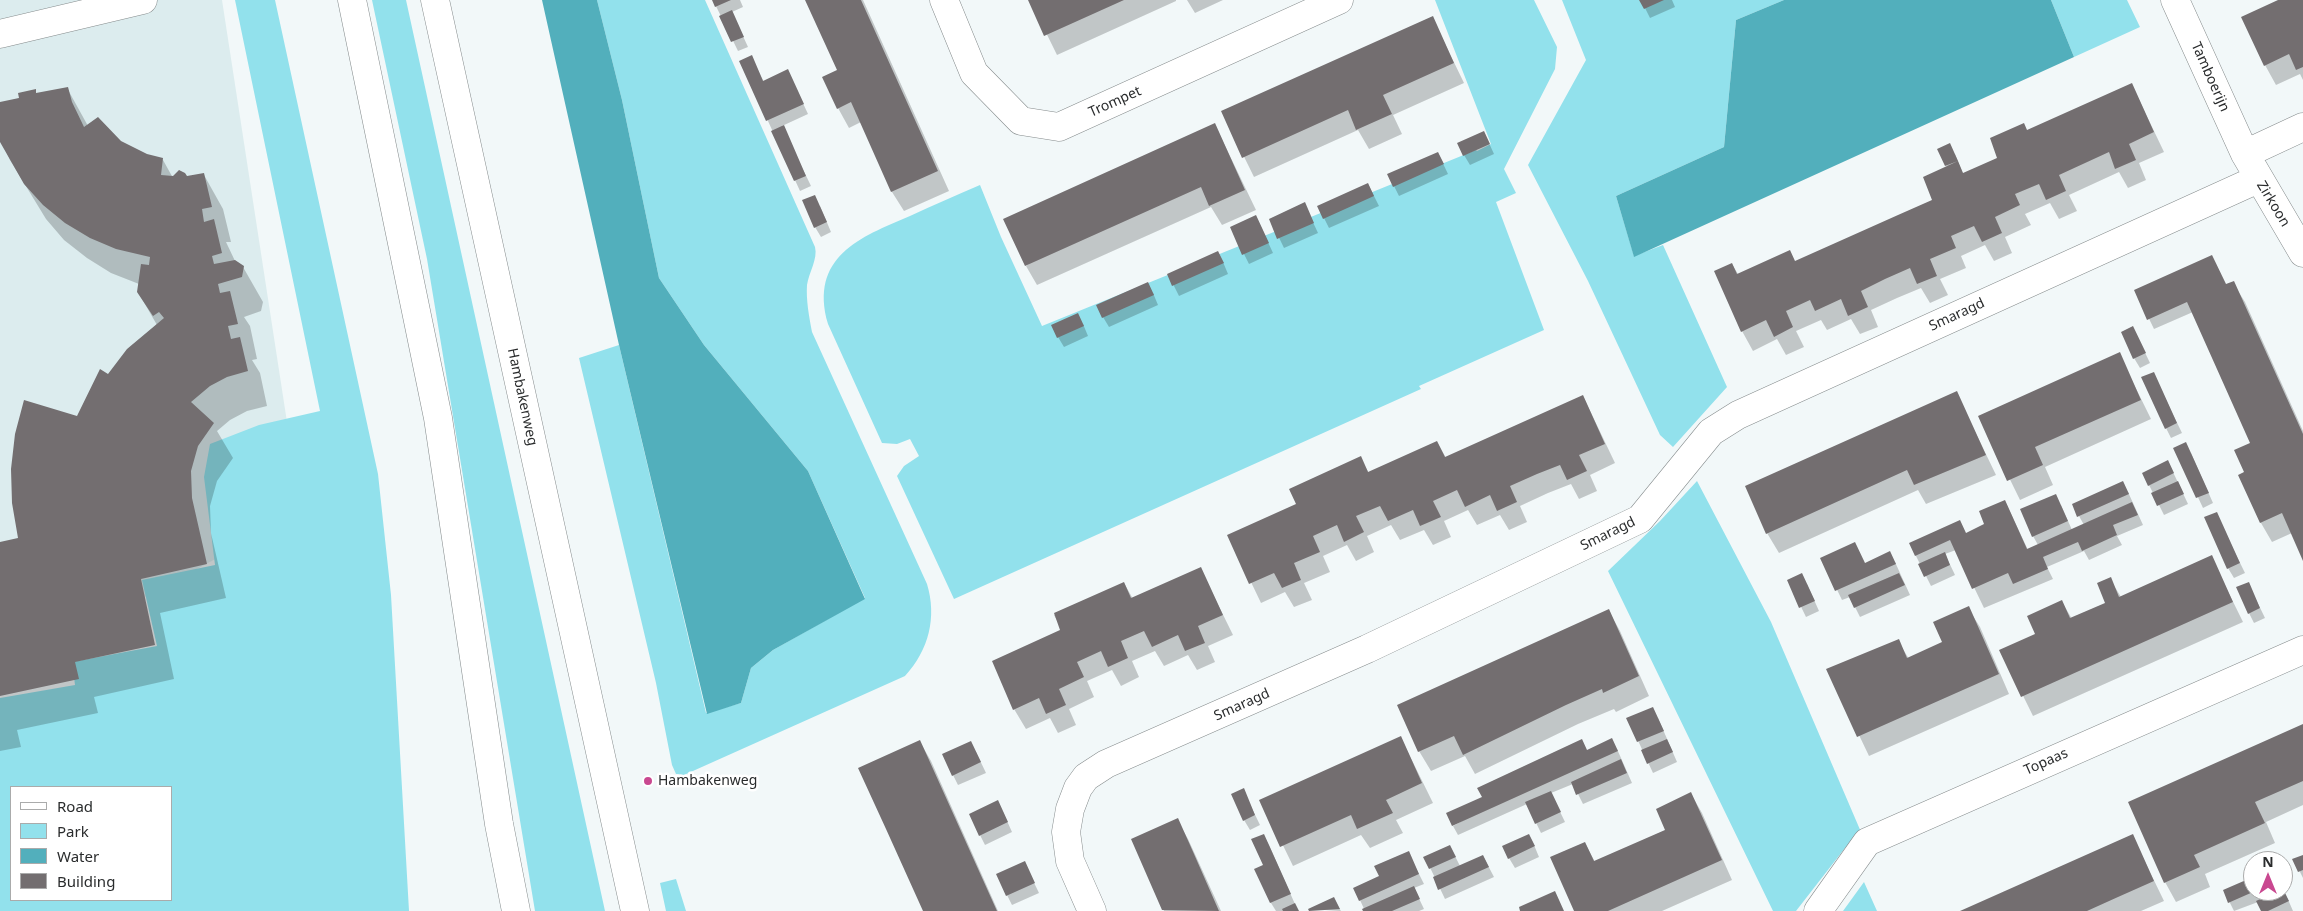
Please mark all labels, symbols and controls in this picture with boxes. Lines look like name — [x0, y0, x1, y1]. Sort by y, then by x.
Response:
street label: Tamboerijn — [2187, 40, 2233, 114]
street label: Trompet — [1086, 83, 1144, 121]
street label: Zirkoon — [2253, 178, 2293, 230]
street label: Smaragd — [1927, 295, 1987, 335]
street label: Hambakenweg — [503, 347, 541, 447]
street label: Smaragd — [1578, 513, 1638, 555]
street label: Smaragd — [1212, 685, 1272, 725]
street label: Topaas — [2021, 745, 2071, 779]
place label: Hambakenweg — [658, 773, 757, 789]
marker: Hambakenweg — [642, 775, 654, 787]
legend — [10, 786, 172, 901]
text: Road — [57, 796, 93, 816]
text: Park — [57, 821, 89, 841]
text: Water — [57, 846, 99, 866]
north arrow — [2243, 851, 2293, 901]
text: N — [2262, 852, 2274, 871]
text: Building — [57, 871, 115, 891]

